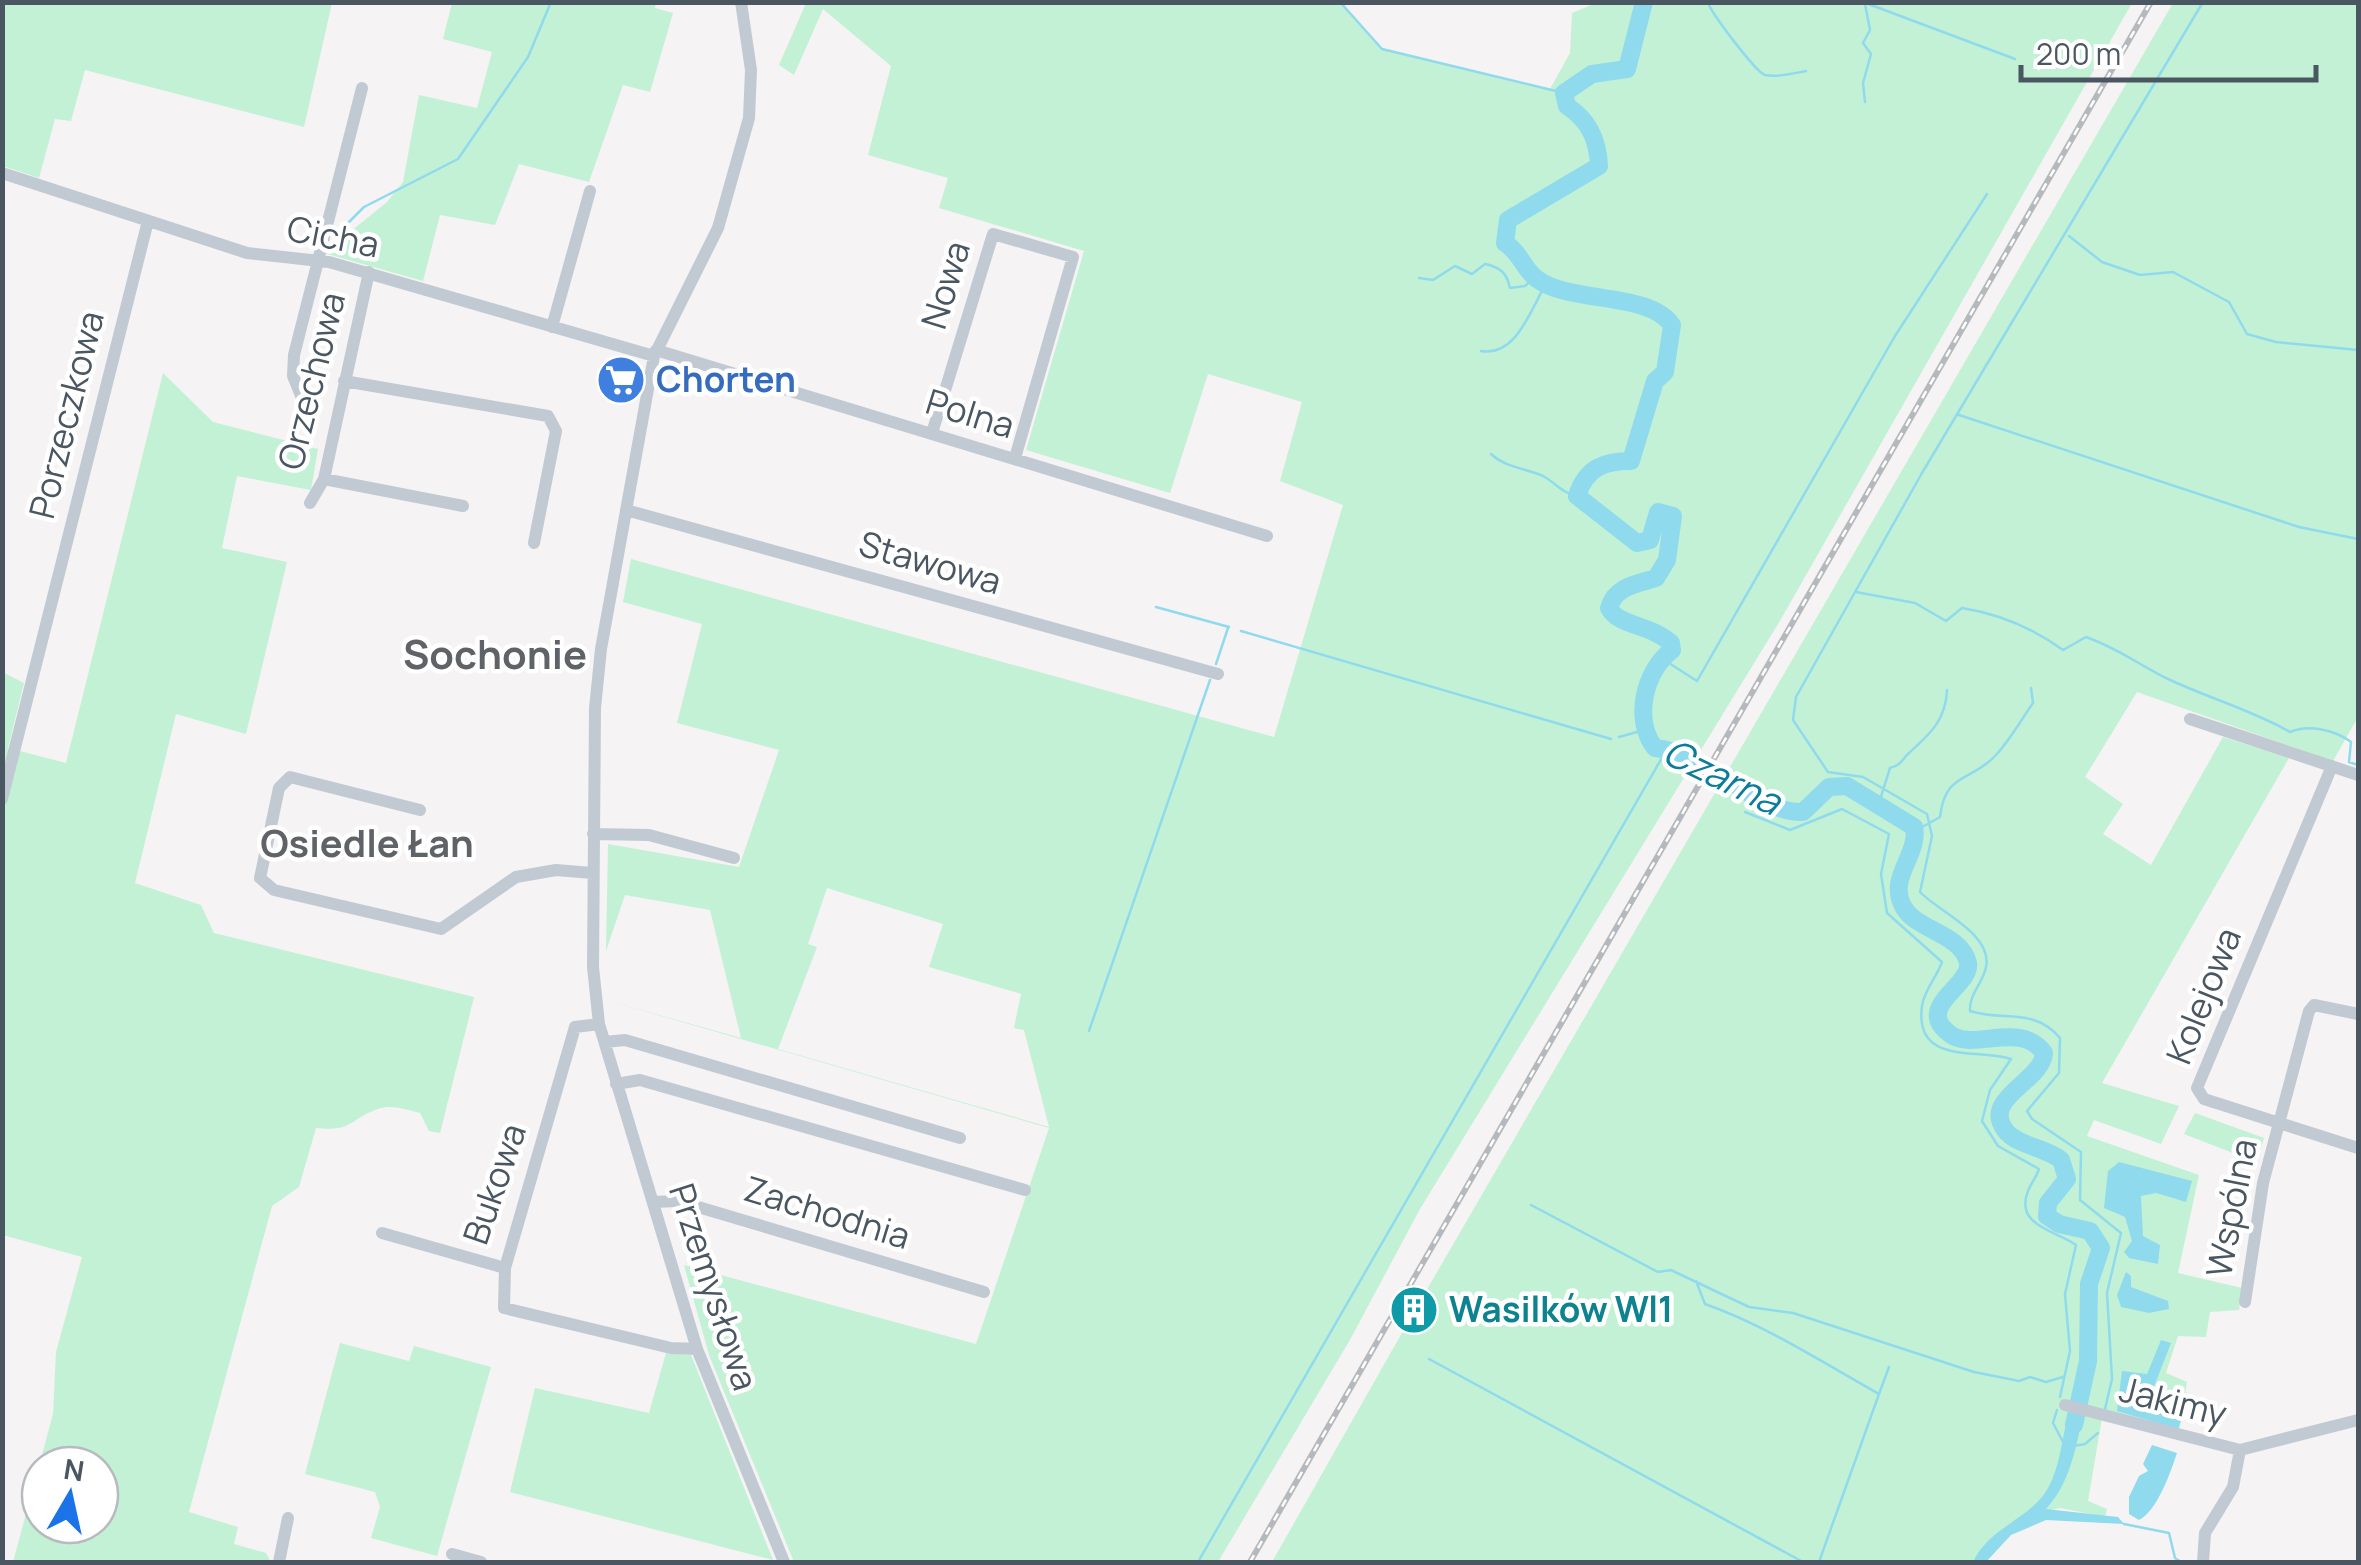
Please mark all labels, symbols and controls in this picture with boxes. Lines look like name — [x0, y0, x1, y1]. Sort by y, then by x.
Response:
scale bar — [2021, 20, 2316, 82]
text: 200 m — [2036, 33, 2121, 74]
street label: Cicha — [283, 204, 383, 268]
street label: Nowa — [909, 235, 981, 334]
street label: Orzechowa — [266, 287, 356, 474]
street label: Porzeczkowa — [17, 306, 115, 523]
supermarket icon: Chorten — [595, 354, 647, 406]
place label: Chorten — [656, 355, 796, 403]
street label: Polna — [920, 377, 1020, 449]
street label: Stawowa — [854, 519, 1007, 605]
district label: Sochonie — [403, 626, 587, 681]
water label: Czarna — [1655, 725, 1792, 827]
district label: Osiedle Łan — [260, 816, 474, 868]
street label: Kolejowa — [2154, 920, 2252, 1071]
street label: Bukowa — [451, 1117, 537, 1250]
street label: Wspólna — [2194, 1135, 2268, 1281]
street label: Zachodnia — [739, 1164, 916, 1260]
street label: Przemysłowa — [658, 1177, 770, 1396]
building icon: Wasilków Wl1 — [1388, 1284, 1440, 1336]
place label: Wasilków Wl1 — [1449, 1285, 1673, 1333]
street label: Jakimy — [2115, 1365, 2232, 1437]
north arrow — [20, 1445, 120, 1545]
text: N — [61, 1449, 87, 1490]

